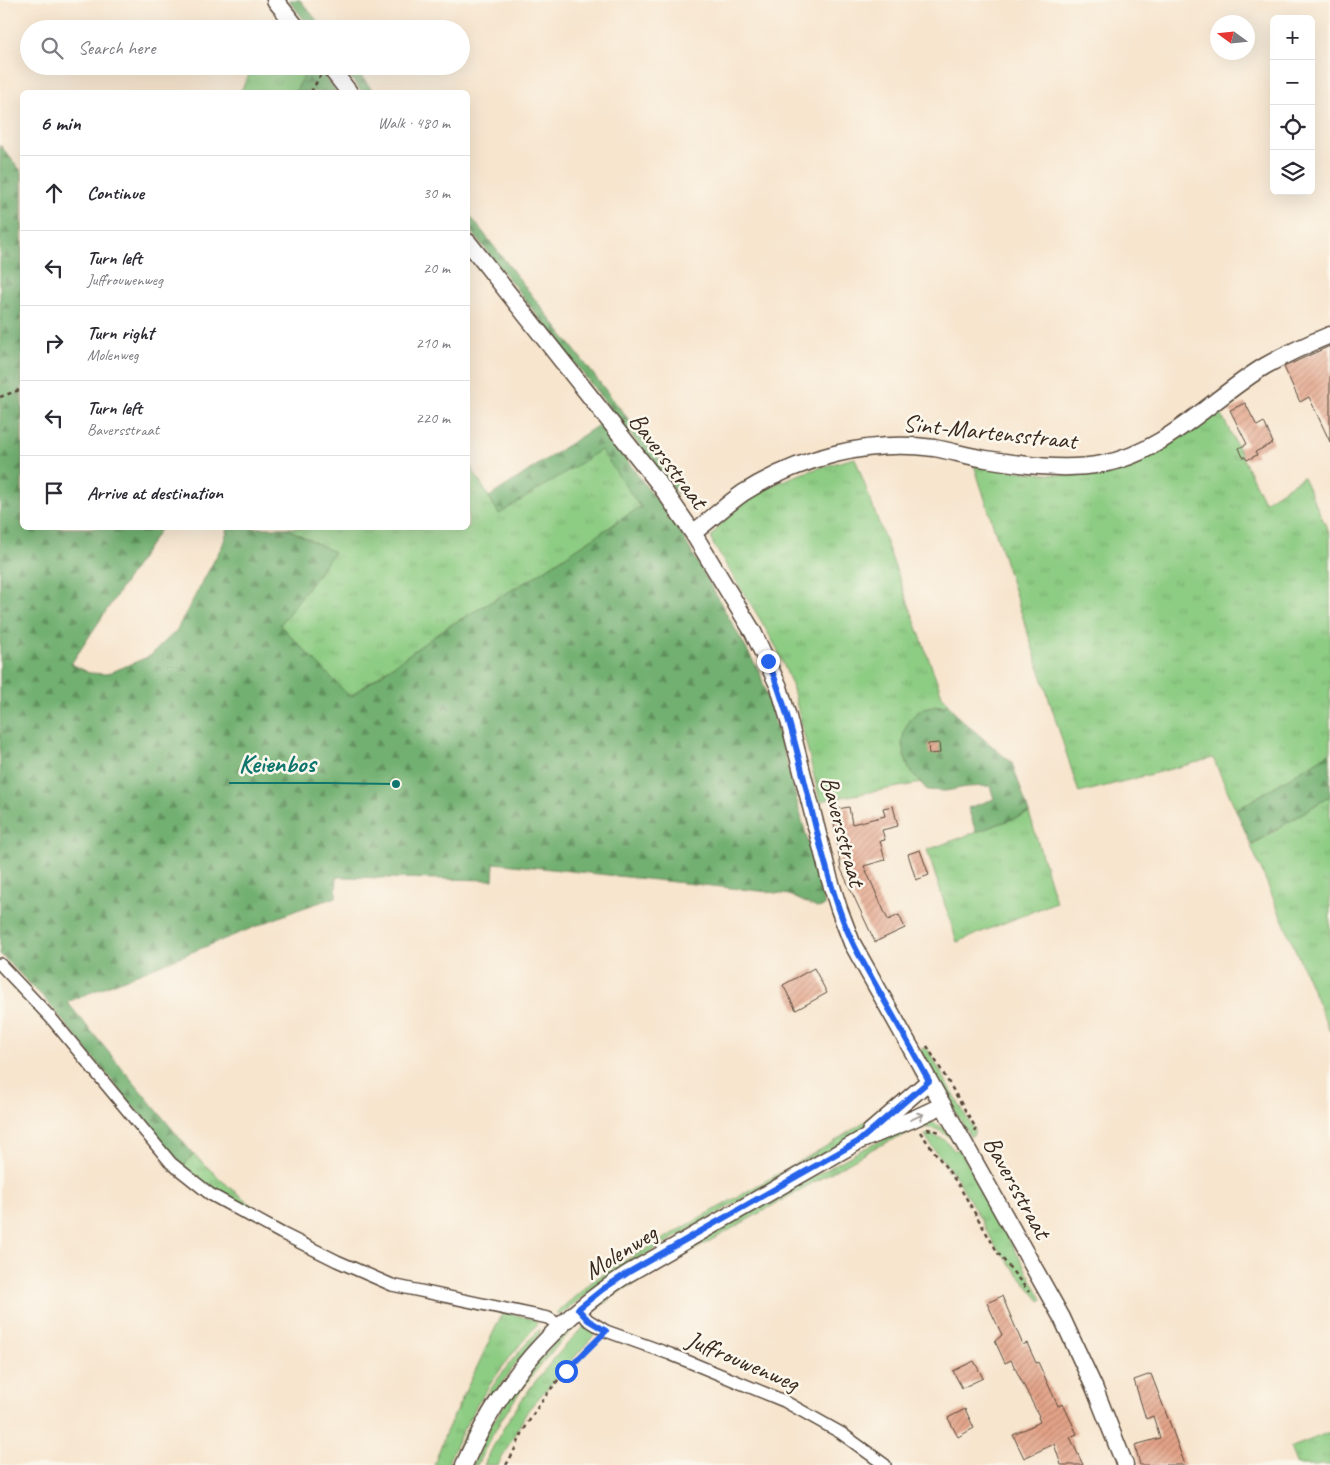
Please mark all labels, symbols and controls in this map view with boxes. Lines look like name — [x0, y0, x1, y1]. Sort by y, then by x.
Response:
north arrow — [1210, 15, 1255, 60]
map controls — [1270, 15, 1315, 195]
button: + — [1270, 15, 1315, 60]
search box — [20, 20, 470, 75]
icon: search — [38, 34, 66, 62]
text: Search here — [78, 36, 155, 60]
button: − — [1270, 60, 1315, 105]
button: locate — [1270, 105, 1315, 150]
text: 6 min — [40, 110, 81, 136]
text: Walk · 480 m — [378, 113, 450, 133]
button: layers — [1270, 150, 1315, 195]
icon: ahead — [40, 179, 68, 207]
text: Continue — [87, 181, 144, 205]
text: 30 m — [423, 183, 450, 203]
text: Turn left — [87, 246, 142, 270]
icon: left — [40, 254, 68, 282]
text: 20 m — [423, 258, 450, 278]
text: Juffrouwenweg — [87, 270, 163, 290]
text: Turn right — [87, 321, 154, 345]
icon: right — [40, 329, 68, 357]
text: 210 m — [416, 333, 450, 353]
text: Molenweg — [87, 345, 138, 365]
text: Turn left — [87, 396, 142, 420]
icon: left — [40, 404, 68, 432]
street label: Baversstraat — [622, 406, 716, 517]
street label: Sint-Martensstraat — [902, 407, 1081, 457]
text: 220 m — [416, 408, 450, 428]
text: Baversstraat — [87, 420, 159, 440]
icon: arrive — [40, 479, 68, 507]
text: Arrive at destination — [87, 481, 223, 505]
route end — [757, 650, 780, 673]
callout: Keienbos — [229, 742, 326, 783]
text: Keienbos — [239, 747, 318, 780]
street label: Baversstraat — [813, 773, 874, 892]
one-way arrow — [909, 1112, 924, 1122]
street label: Baversstraat — [976, 1130, 1060, 1247]
street label: Molenweg — [578, 1216, 664, 1287]
street label: Juffrouwenweg — [681, 1323, 805, 1400]
route start — [555, 1360, 578, 1383]

